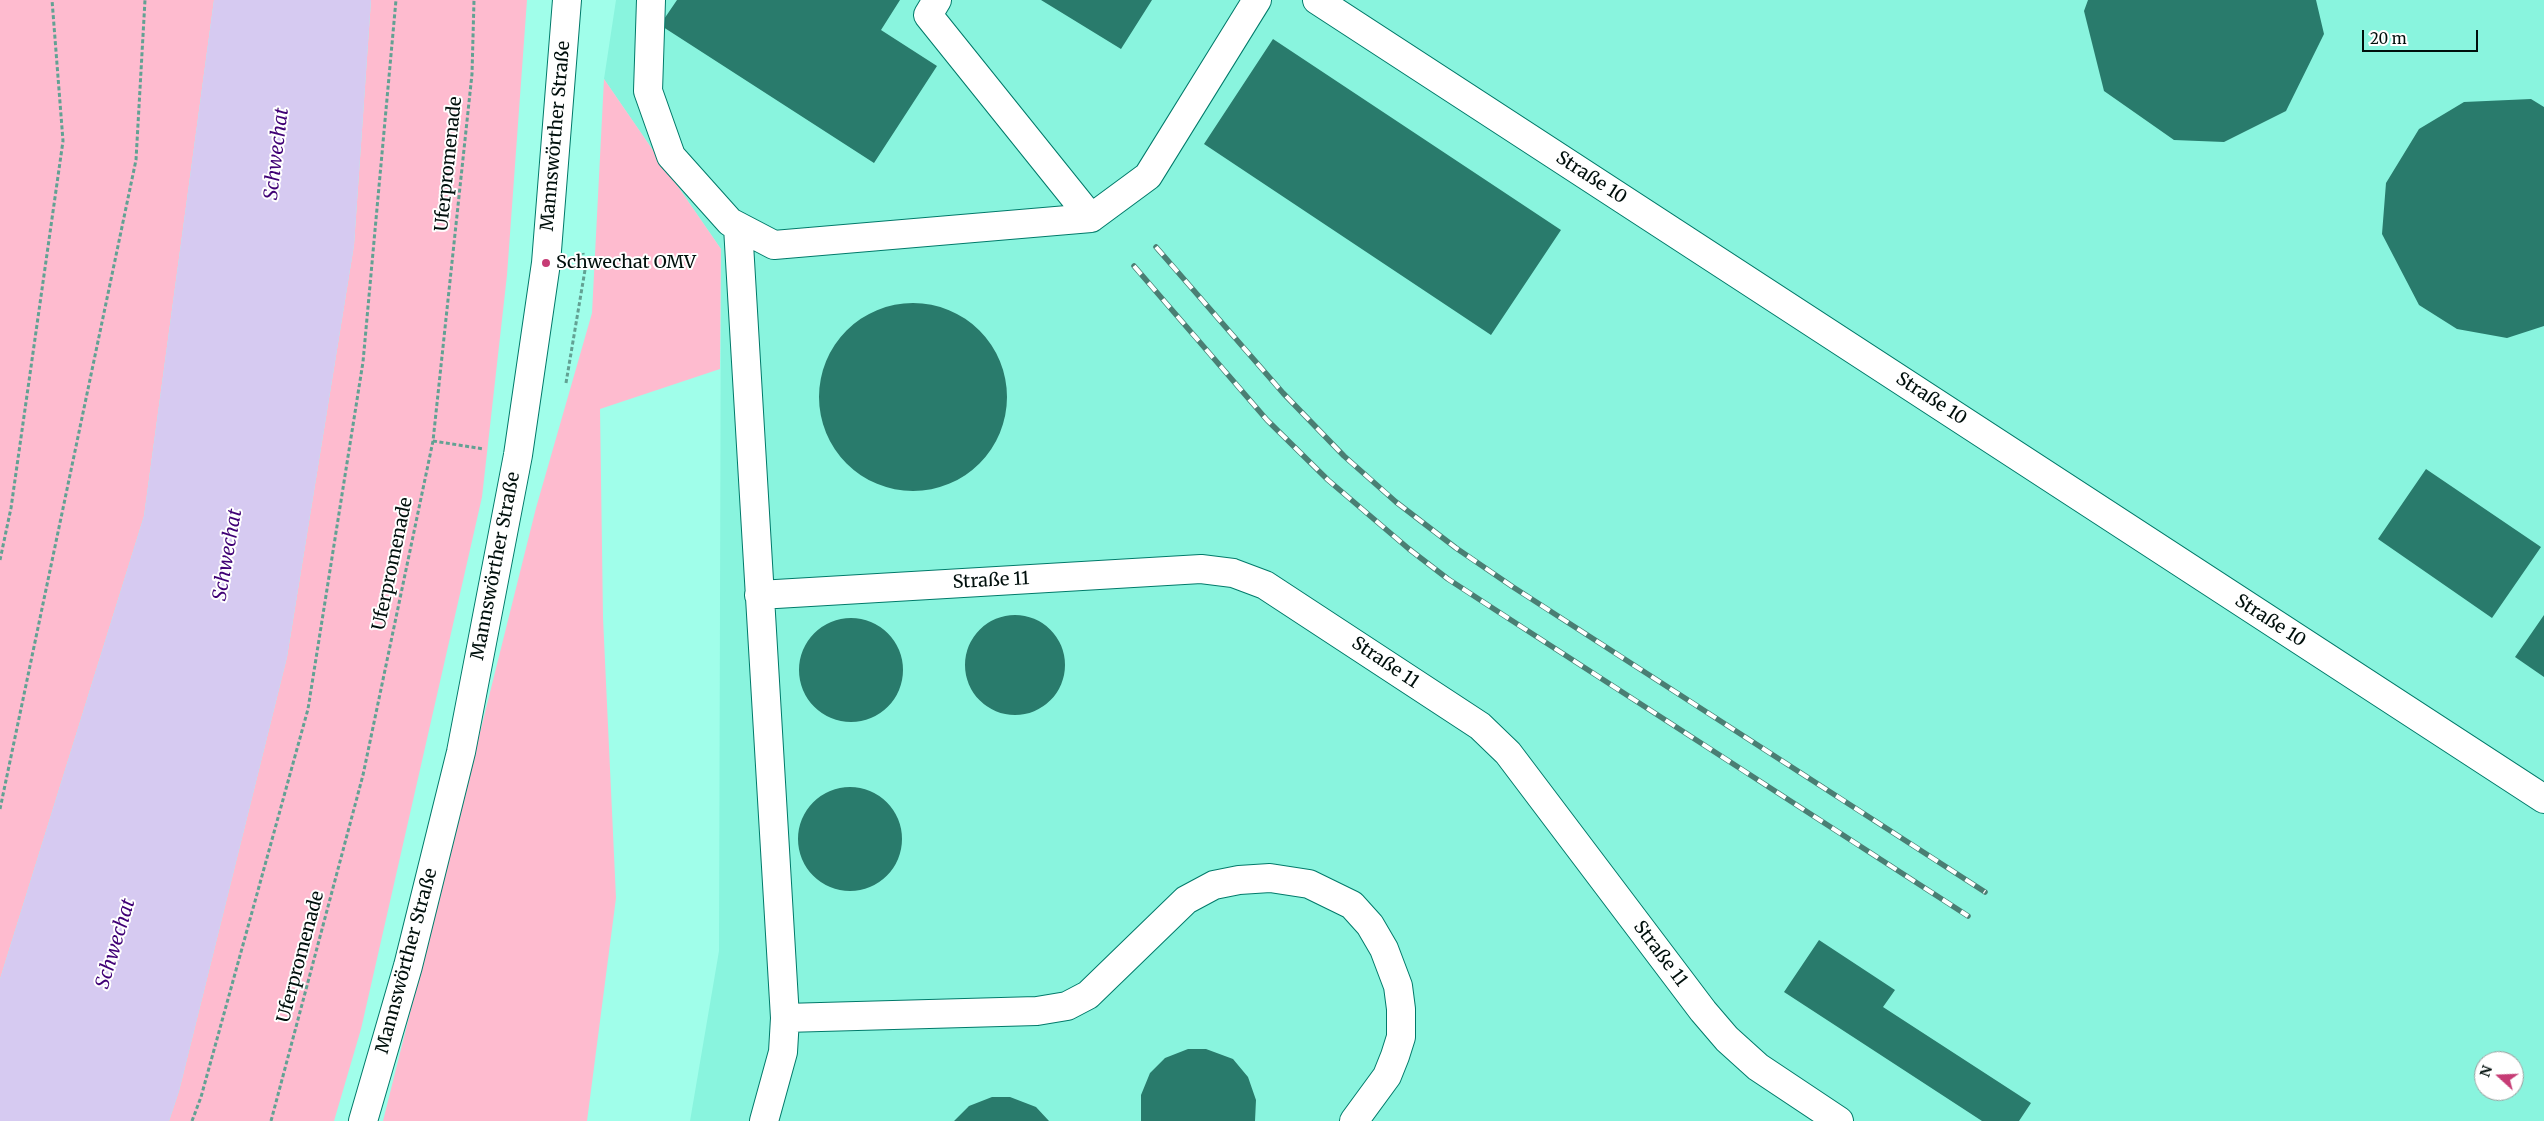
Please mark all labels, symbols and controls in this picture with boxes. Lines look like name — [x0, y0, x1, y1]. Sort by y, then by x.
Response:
scale bar — [2364, 20, 2480, 52]
text: 20 m — [2370, 29, 2407, 48]
street label: Mannswörther Straße — [537, 40, 575, 232]
street label: Uferpromenade — [431, 95, 467, 233]
water label: Schwechat — [260, 107, 294, 201]
street label: Straße 10 — [1552, 147, 1630, 209]
place label: Schwechat OMV — [556, 252, 696, 274]
marker: Schwechat OMV — [540, 257, 552, 269]
street label: Straße 10 — [1892, 368, 1970, 430]
street label: Mannswörther Straße — [467, 470, 525, 662]
street label: Uferpromenade — [368, 495, 418, 633]
water label: Schwechat — [209, 507, 247, 603]
street label: Straße 11 — [952, 568, 1030, 594]
street label: Straße 10 — [2231, 590, 2309, 652]
street label: Straße 11 — [1347, 633, 1423, 693]
street label: Mannswörther Straße — [372, 866, 442, 1056]
street label: Uferpromenade — [273, 889, 329, 1025]
water label: Schwechat — [92, 896, 140, 992]
street label: Straße 11 — [1628, 917, 1692, 991]
north arrow — [2474, 1051, 2524, 1101]
text: N — [2475, 1063, 2496, 1079]

